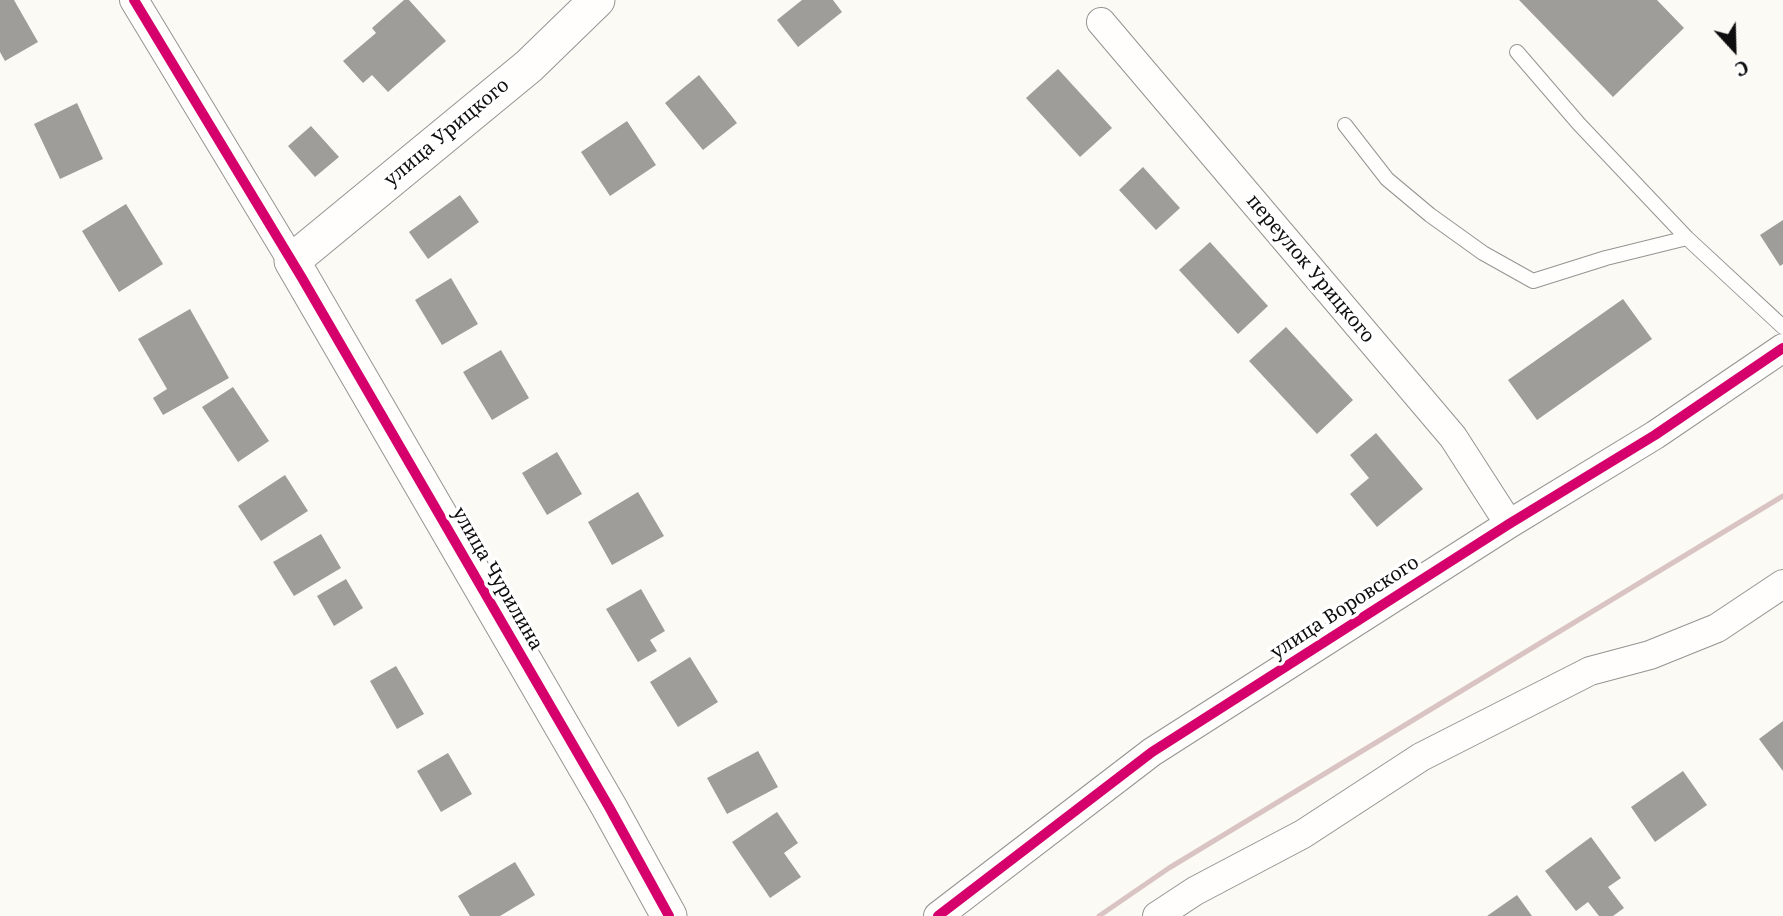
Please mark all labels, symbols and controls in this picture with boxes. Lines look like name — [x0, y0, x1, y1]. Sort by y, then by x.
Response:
north arrow — [1699, 14, 1769, 84]
text: С — [1731, 54, 1753, 83]
street label: улица Урицкого — [380, 74, 514, 192]
street label: переулок Урицкого — [1241, 190, 1379, 348]
street label: улица Чурилина — [447, 503, 547, 655]
street label: улица Воровского — [1267, 552, 1423, 664]

